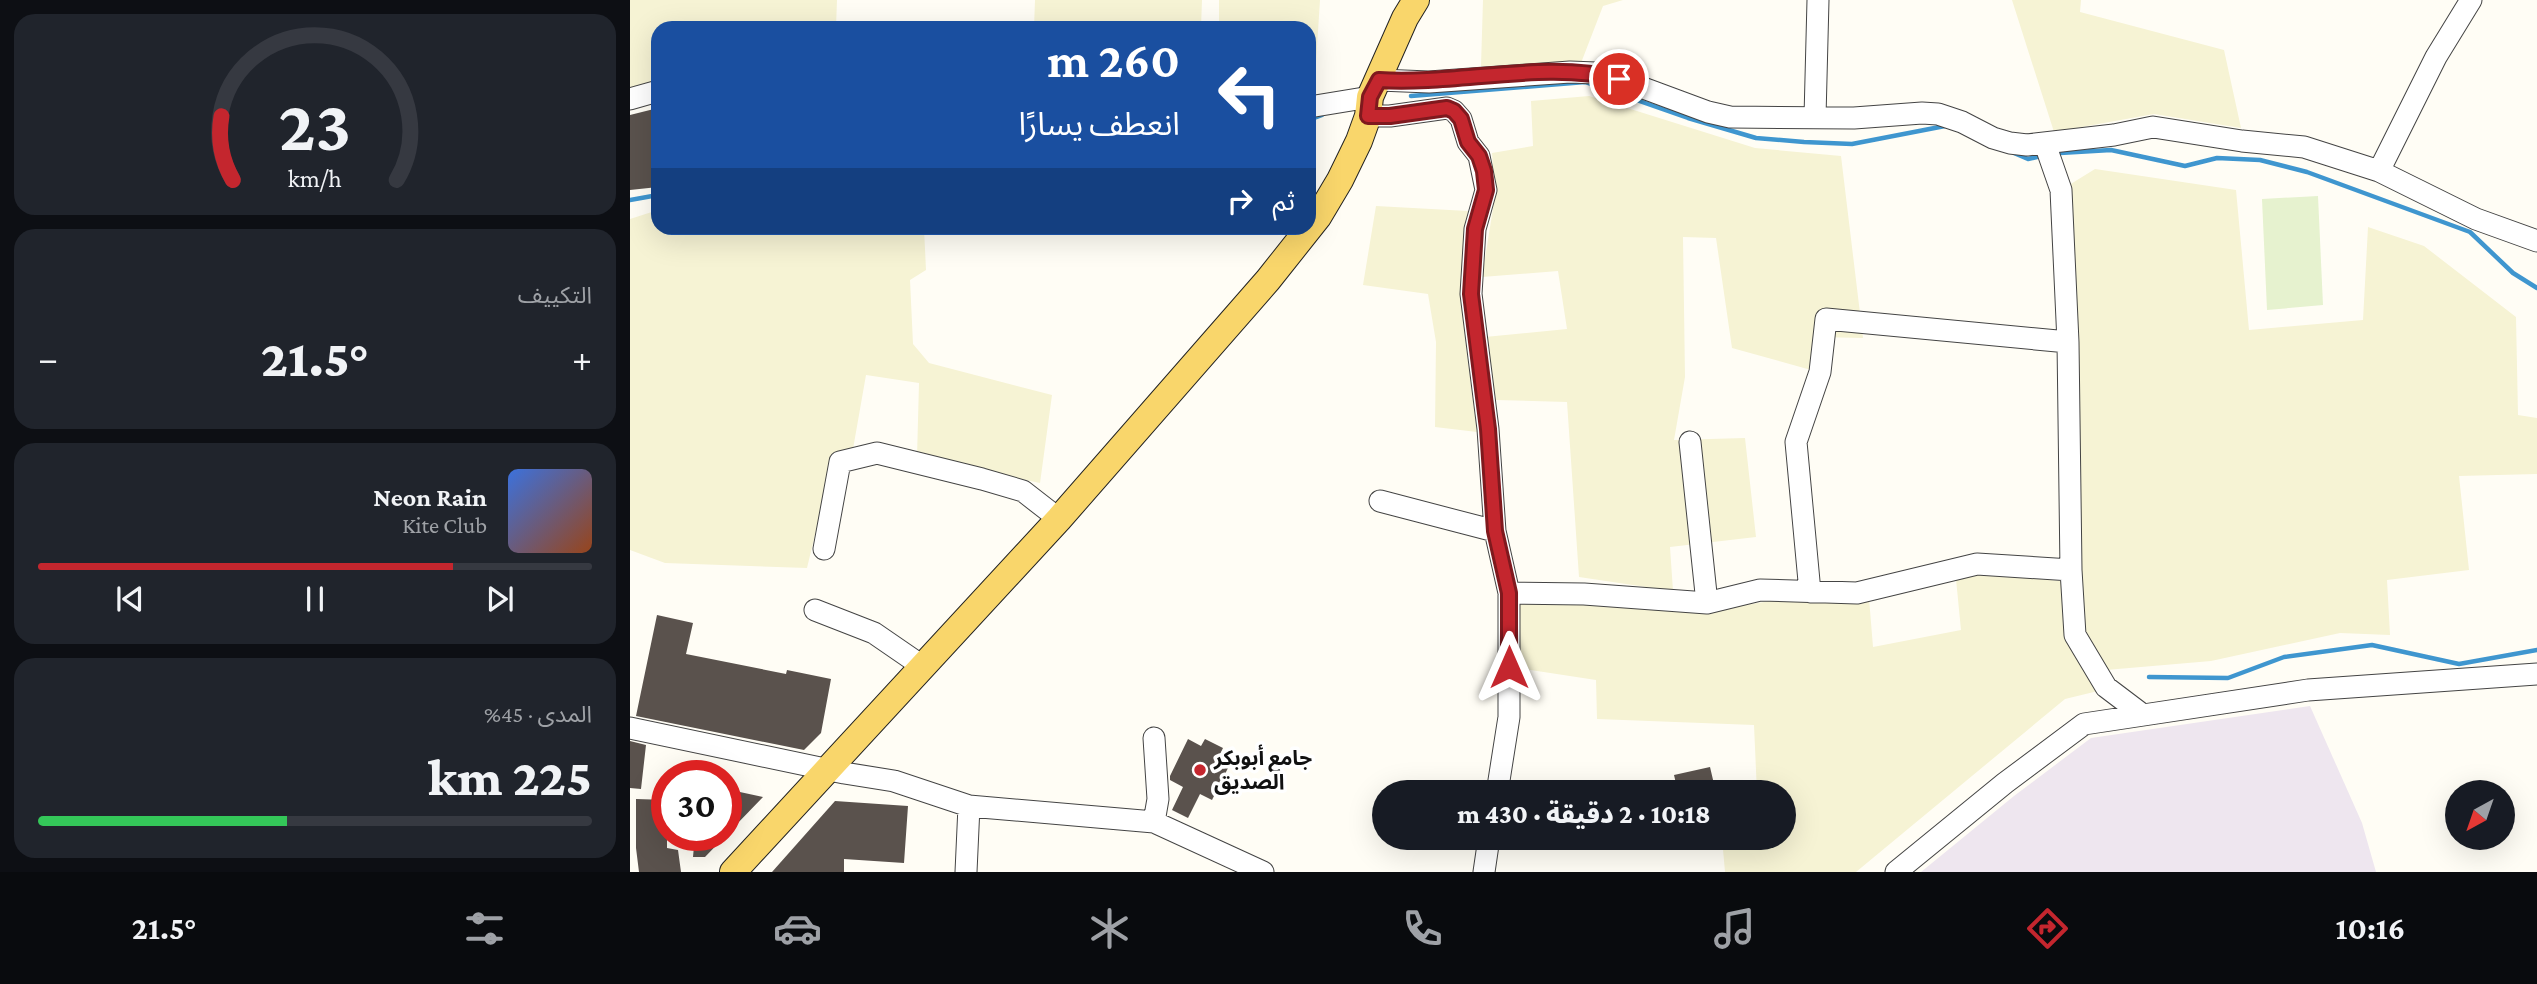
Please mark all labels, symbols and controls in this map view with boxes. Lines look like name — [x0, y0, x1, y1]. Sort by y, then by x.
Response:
text: 260 m — [1048, 33, 1180, 88]
icon: left — [1204, 49, 1295, 140]
pin — [1589, 49, 1649, 109]
icon: arrive — [1600, 60, 1638, 98]
text: 23 — [279, 86, 351, 167]
text: انعطف يسارًا — [1019, 106, 1180, 142]
text: km/h — [288, 165, 342, 192]
icon: right — [1221, 182, 1259, 220]
text: ثم — [1273, 187, 1295, 216]
text: التكييف — [518, 282, 592, 308]
text: 21.5° — [261, 329, 369, 387]
text: − — [38, 337, 58, 379]
text: + — [572, 337, 592, 379]
text: Neon Rain — [373, 483, 487, 512]
text: Kite Club — [402, 512, 487, 538]
icon: previous — [111, 580, 149, 618]
icon: pause — [296, 580, 334, 618]
icon: next — [481, 580, 519, 618]
position arrow — [1472, 630, 1546, 704]
text: المدى · 45% — [484, 701, 592, 727]
place label: جامع أبوبكر الصديق — [1213, 744, 1312, 795]
text: 225 km — [428, 748, 592, 806]
speed limit sign: 30 — [651, 760, 742, 851]
marker: جامع أبوبكر الصديق — [1192, 762, 1208, 778]
north arrow — [2445, 780, 2515, 850]
map controls — [2445, 780, 2515, 850]
text: 10:18 · 2 دقيقة · 430 m — [1457, 800, 1711, 829]
icon: filters — [460, 904, 509, 953]
icon: car — [773, 904, 822, 953]
icon: climate — [1085, 904, 1134, 953]
icon: phone — [1398, 904, 1447, 953]
icon: music — [1710, 904, 1759, 953]
icon: directions — [2023, 904, 2072, 953]
text: 21.5° — [132, 910, 196, 946]
text: 10:16 — [2335, 910, 2405, 946]

